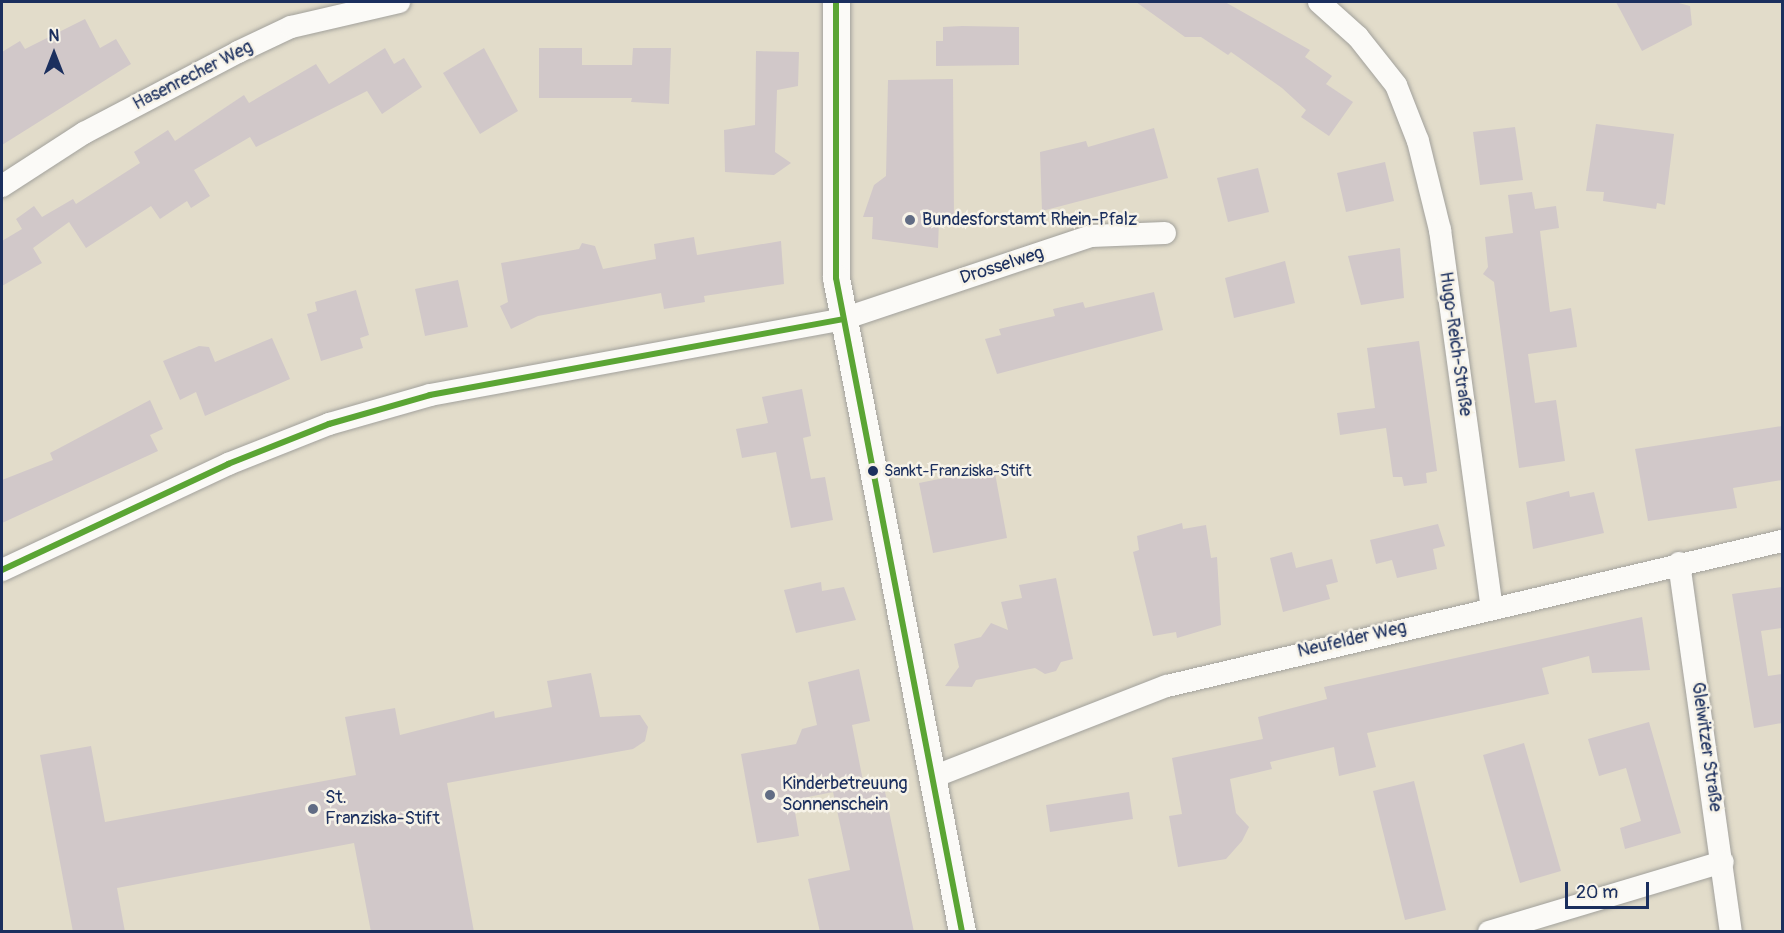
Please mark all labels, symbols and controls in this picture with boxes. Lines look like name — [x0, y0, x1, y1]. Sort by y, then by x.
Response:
north arrow — [24, 24, 84, 84]
text: N — [49, 26, 59, 46]
street label: Hasenrecher Weg — [129, 37, 257, 115]
place label: Bundesforstamt Rhein-Pfalz — [922, 209, 1137, 231]
marker: Bundesforstamt Rhein-Pfalz — [903, 213, 917, 227]
street label: Drosselweg — [958, 242, 1046, 290]
street label: Hugo-Reich-Straße — [1434, 270, 1476, 418]
place label: Sankt-Franziska-Stift — [884, 461, 1031, 481]
marker: Sankt-Franziska-Stift — [867, 465, 879, 477]
street label: Neufelder Weg — [1295, 617, 1409, 663]
street label: Gleiwitzer Straße — [1686, 681, 1726, 813]
place label: Kinderbetreuung Sonnenschein — [782, 774, 908, 816]
place label: St. Franziska-Stift — [325, 788, 440, 830]
marker: Kinderbetreuung Sonnenschein — [763, 788, 777, 802]
marker: St. Franziska-Stift — [306, 802, 320, 816]
scale bar — [1568, 870, 1652, 908]
text: 20 m — [1576, 881, 1618, 904]

